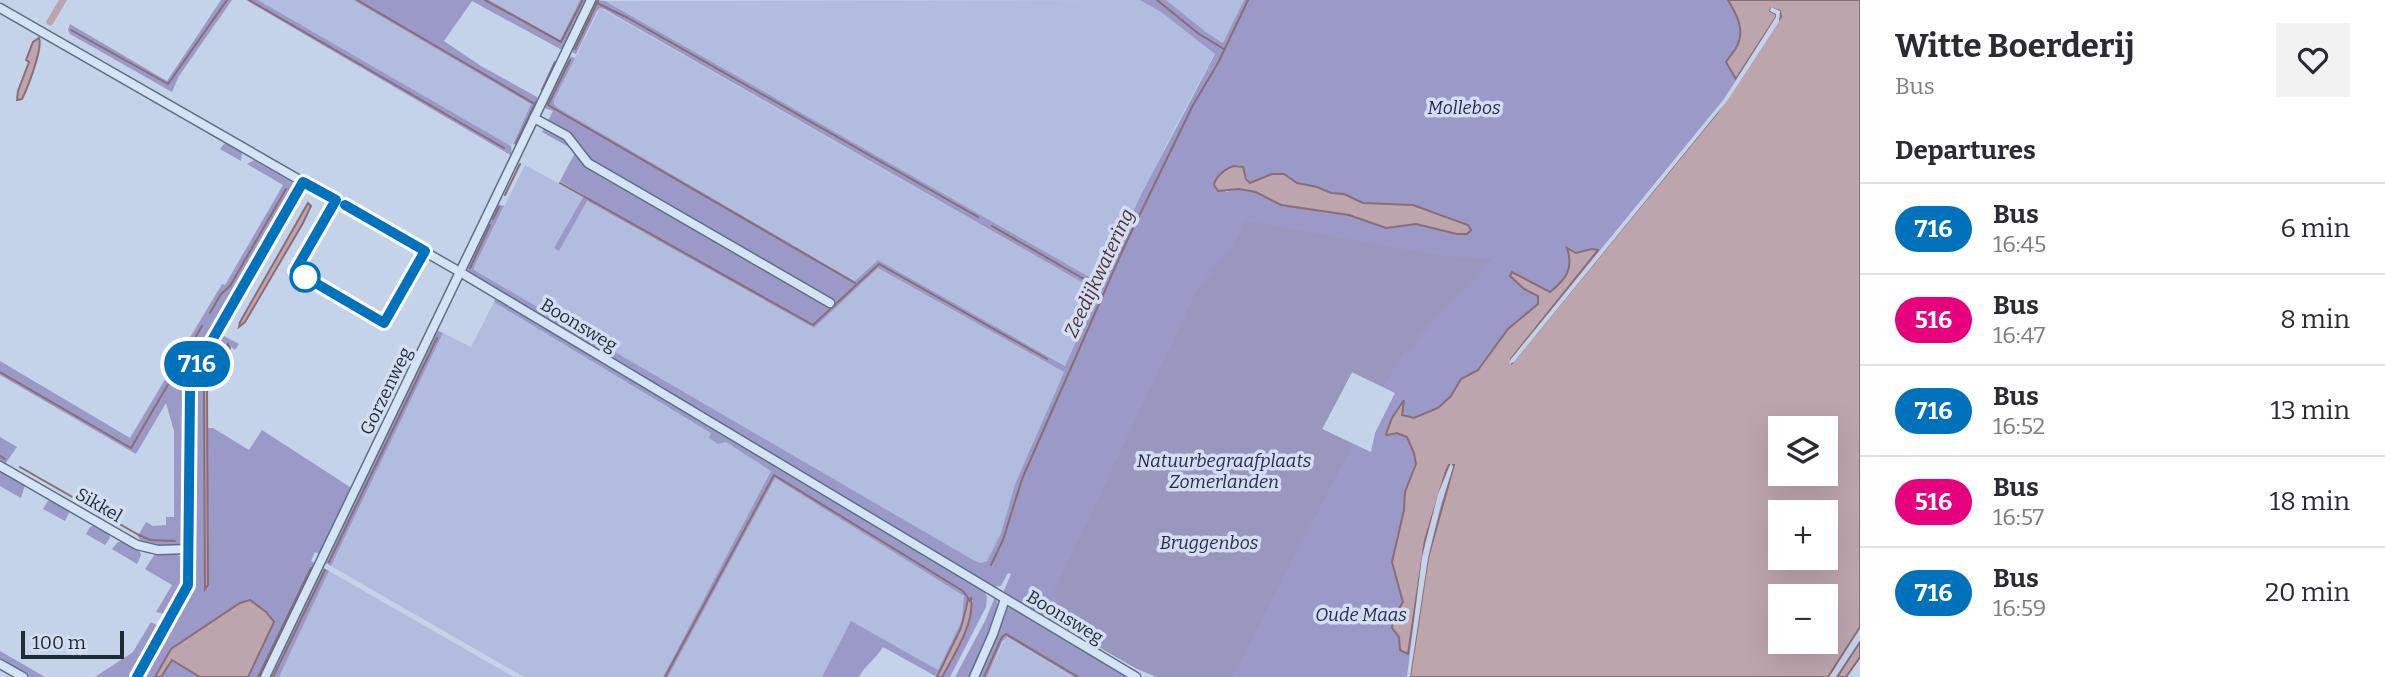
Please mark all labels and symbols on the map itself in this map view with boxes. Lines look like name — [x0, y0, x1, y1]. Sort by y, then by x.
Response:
park label: Mollebos — [1427, 97, 1501, 119]
water label: Zeedijkwatering — [1059, 205, 1139, 341]
unlabelled marker — [290, 262, 320, 292]
street label: Boonsweg — [537, 293, 621, 357]
line badge: 716 — [157, 341, 237, 387]
street label: Gorzenweg — [355, 344, 417, 438]
park label: Natuurbegraafplaats Zomerlanden — [1137, 450, 1312, 493]
street label: Sikkel — [72, 483, 126, 527]
park label: Bruggenbos — [1160, 532, 1259, 554]
street label: Boonsweg — [1023, 585, 1107, 649]
park label: Oude Maas — [1315, 604, 1407, 626]
scale bar — [21, 628, 124, 660]

